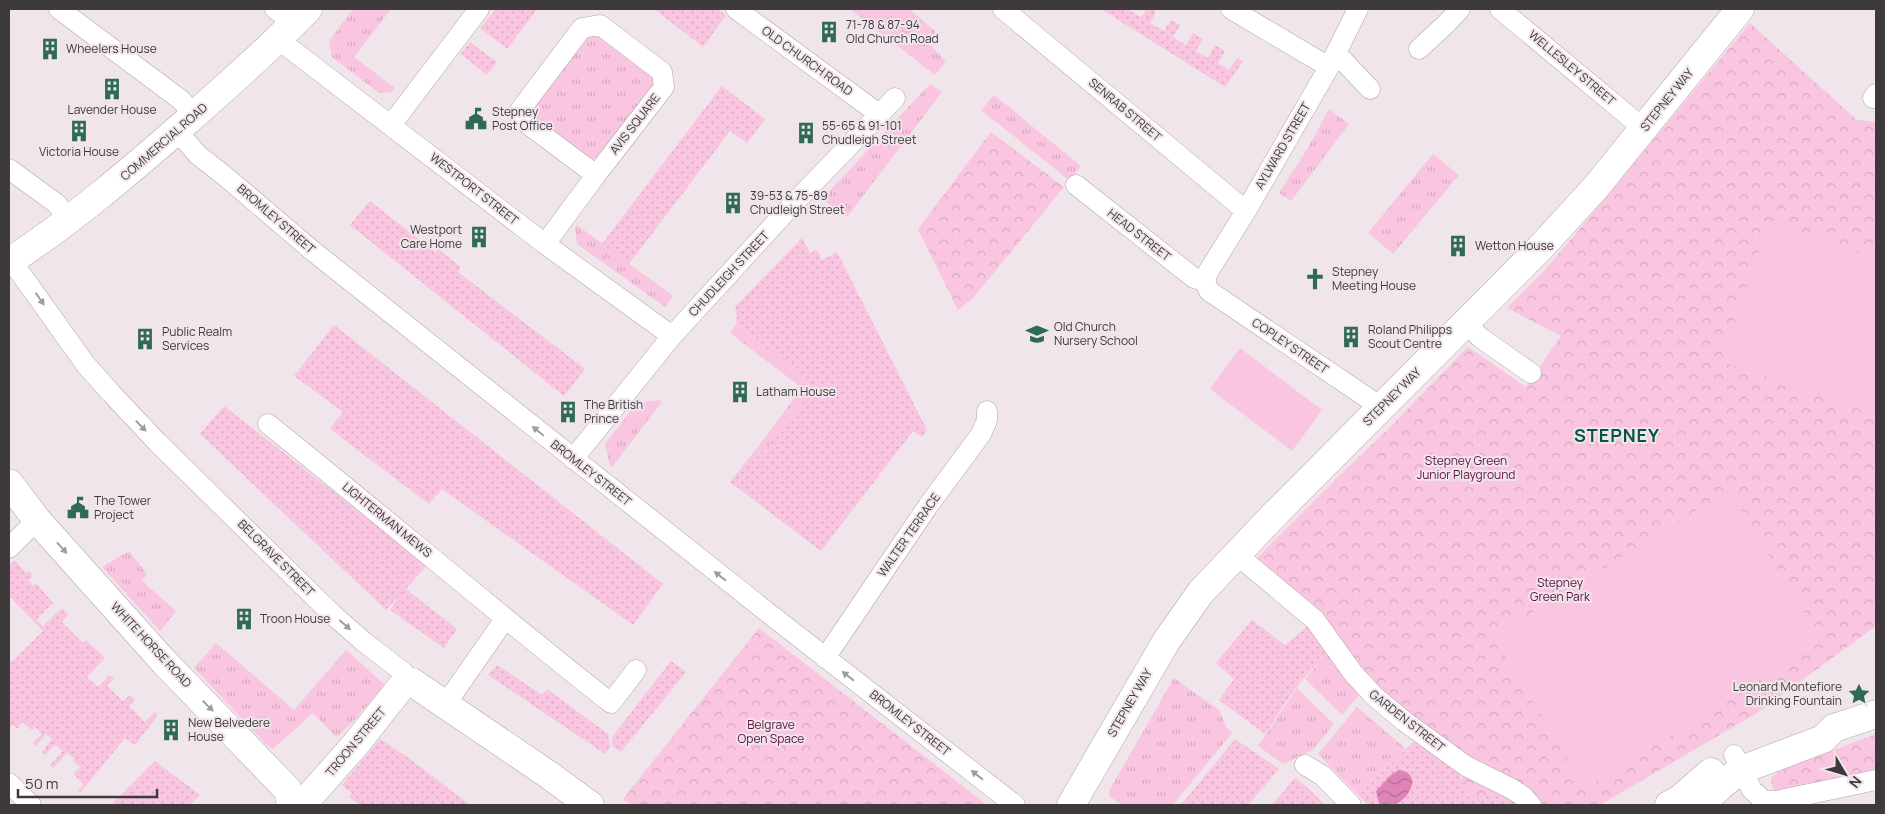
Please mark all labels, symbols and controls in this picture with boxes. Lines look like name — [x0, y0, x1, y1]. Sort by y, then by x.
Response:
place label: 71-78 & 87-94 Old Church Road — [846, 16, 939, 47]
building icon: 71-78 & 87-94 Old Church Road — [816, 19, 842, 45]
street label: OLD CHURCH ROAD — [758, 22, 856, 99]
street label: WELLESLEY STREET — [1525, 26, 1620, 110]
building icon: Wheelers House — [37, 36, 63, 62]
place label: Wheelers House — [66, 40, 157, 57]
street label: STEPNEY WAY — [1636, 64, 1697, 135]
street label: SENRAB STREET — [1085, 74, 1166, 146]
building icon: Lavender House — [99, 76, 125, 102]
street label: AVIS SQUARE — [606, 90, 664, 158]
street label: AYLWARD STREET — [1251, 98, 1315, 192]
street label: COMMERCIAL ROAD — [116, 99, 211, 184]
place label: Lavender House — [68, 101, 156, 118]
place label: Stepney Post Office — [492, 103, 553, 134]
public building icon: Stepney Post Office — [463, 106, 489, 132]
place label: 55-65 & 91-101 Chudleigh Street — [822, 117, 917, 148]
building icon: Victoria House — [66, 118, 92, 144]
building icon: 55-65 & 91-101 Chudleigh Street — [793, 120, 819, 146]
place label: Victoria House — [39, 143, 119, 160]
street label: WESTPORT STREET — [427, 149, 523, 229]
street label: BROMLEY STREET — [234, 180, 320, 258]
place label: 39-53 & 75-89 Chudleigh Street — [750, 187, 845, 218]
building icon: 39-53 & 75-89 Chudleigh Street — [720, 190, 746, 216]
street label: HEAD STREET — [1104, 204, 1175, 265]
place label: Westport Care Home — [401, 221, 462, 252]
building icon: Westport Care Home — [466, 224, 492, 250]
street label: CHUDLEIGH STREET — [685, 227, 773, 320]
building icon: Wetton House — [1445, 233, 1471, 259]
place label: Wetton House — [1475, 237, 1554, 254]
place label: Stepney Meeting House — [1332, 263, 1416, 294]
church icon: Stepney Meeting House — [1302, 266, 1328, 292]
one-way arrow — [35, 292, 45, 306]
street label: COPLEY STREET — [1249, 314, 1333, 378]
place label: Old Church Nursery School — [1054, 318, 1138, 349]
school or university icon: Old Church Nursery School — [1024, 321, 1050, 347]
place label: Roland Philipps Scout Centre — [1368, 321, 1452, 352]
place label: Public Realm Services — [162, 323, 232, 354]
building icon: Roland Philipps Scout Centre — [1338, 324, 1364, 350]
building icon: Public Realm Services — [132, 326, 158, 352]
street label: STEPNEY WAY — [1359, 363, 1425, 430]
building icon: Latham House — [727, 379, 753, 405]
place label: Latham House — [756, 383, 836, 400]
place label: The British Prince — [584, 396, 643, 427]
building icon: The British Prince — [555, 399, 581, 425]
one-way arrow — [135, 419, 147, 431]
district label: STEPNEY — [1574, 423, 1660, 447]
one-way arrow — [531, 426, 545, 436]
street label: BROMLEY STREET — [547, 436, 636, 510]
park label: Stepney Green Junior Playground — [1417, 452, 1515, 483]
street label: LIGHTERMAN MEWS — [339, 478, 436, 561]
street label: WALTER TERRACE — [873, 489, 944, 580]
place label: The Tower Project — [94, 492, 152, 523]
public building icon: The Tower Project — [65, 495, 91, 521]
street label: BELGRAVE STREET — [234, 515, 319, 600]
one-way arrow — [56, 541, 68, 553]
one-way arrow — [714, 570, 727, 581]
park label: Stepney Green Park — [1530, 574, 1591, 605]
street label: WHITE HORSE ROAD — [107, 598, 196, 691]
building icon: Troon House — [231, 606, 257, 632]
place label: Troon House — [260, 610, 330, 627]
one-way arrow — [338, 620, 351, 631]
street label: STEPNEY WAY — [1103, 665, 1156, 740]
one-way arrow — [842, 670, 855, 681]
place label: Leonard Montefiore Drinking Fountain — [1733, 678, 1842, 709]
place icon: Leonard Montefiore Drinking Fountain — [1846, 681, 1872, 707]
street label: BROMLEY STREET — [866, 686, 955, 760]
street label: GARDEN STREET — [1366, 686, 1449, 756]
one-way arrow — [202, 700, 214, 712]
street label: TROON STREET — [322, 703, 390, 780]
place label: New Belvedere House — [188, 714, 270, 745]
park label: Belgrave Open Space — [738, 716, 804, 747]
building icon: New Belvedere House — [158, 717, 184, 743]
north arrow — [1820, 749, 1870, 799]
scale bar — [18, 766, 156, 798]
one-way arrow — [971, 770, 984, 781]
text: N — [1845, 772, 1866, 792]
text: 50 m — [25, 773, 59, 794]

